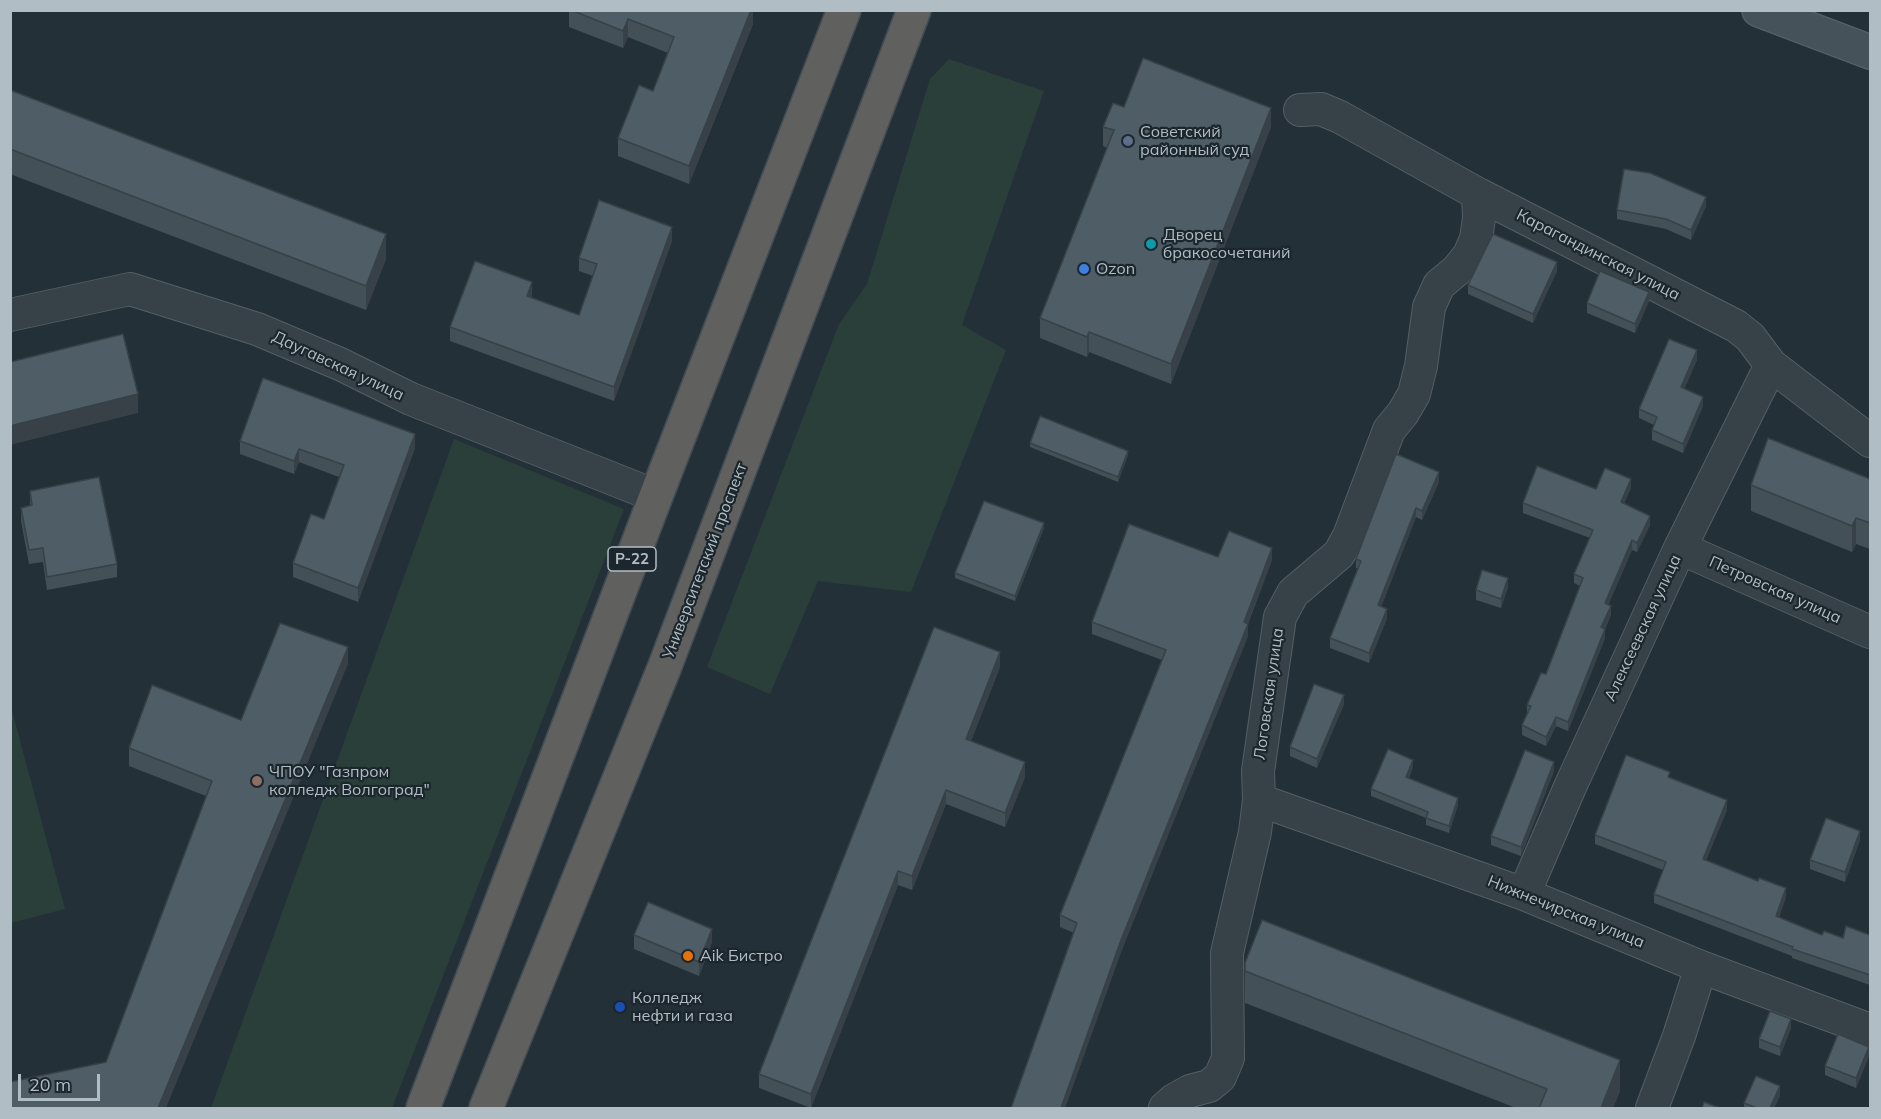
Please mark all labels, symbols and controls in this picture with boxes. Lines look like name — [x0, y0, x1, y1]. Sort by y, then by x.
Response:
place label: Советский районный суд — [1140, 122, 1249, 160]
marker: Советский районный суд — [1121, 134, 1135, 148]
street label: Карагандинская улица — [1513, 205, 1683, 305]
place label: Дворец бракосочетаний — [1163, 225, 1291, 263]
marker: Дворец бракосочетаний — [1144, 237, 1158, 251]
place label: Ozon — [1096, 259, 1135, 279]
marker: Ozon — [1077, 262, 1091, 276]
street label: Даугавская улица — [269, 327, 407, 405]
street label: Университетский проспект — [659, 460, 751, 662]
road number: Р-22 — [608, 547, 656, 571]
street label: Алексеевская улица — [1601, 552, 1685, 704]
street label: Петровская улица — [1706, 552, 1844, 628]
street label: Логовская улица — [1250, 627, 1288, 761]
place label: ЧПОУ "Газпром колледж Волгоград" — [269, 762, 430, 800]
marker: ЧПОУ "Газпром колледж Волгоград" — [250, 774, 264, 788]
street label: Нижнечирская улица — [1485, 872, 1647, 952]
place label: Aik Бистро — [700, 946, 783, 966]
marker: Aik Бистро — [681, 949, 695, 963]
place label: Колледж нефти и газа — [632, 988, 733, 1026]
marker: Колледж нефти и газа — [613, 1000, 627, 1014]
scale bar — [21, 1062, 104, 1100]
text: 20 m — [29, 1073, 71, 1096]

